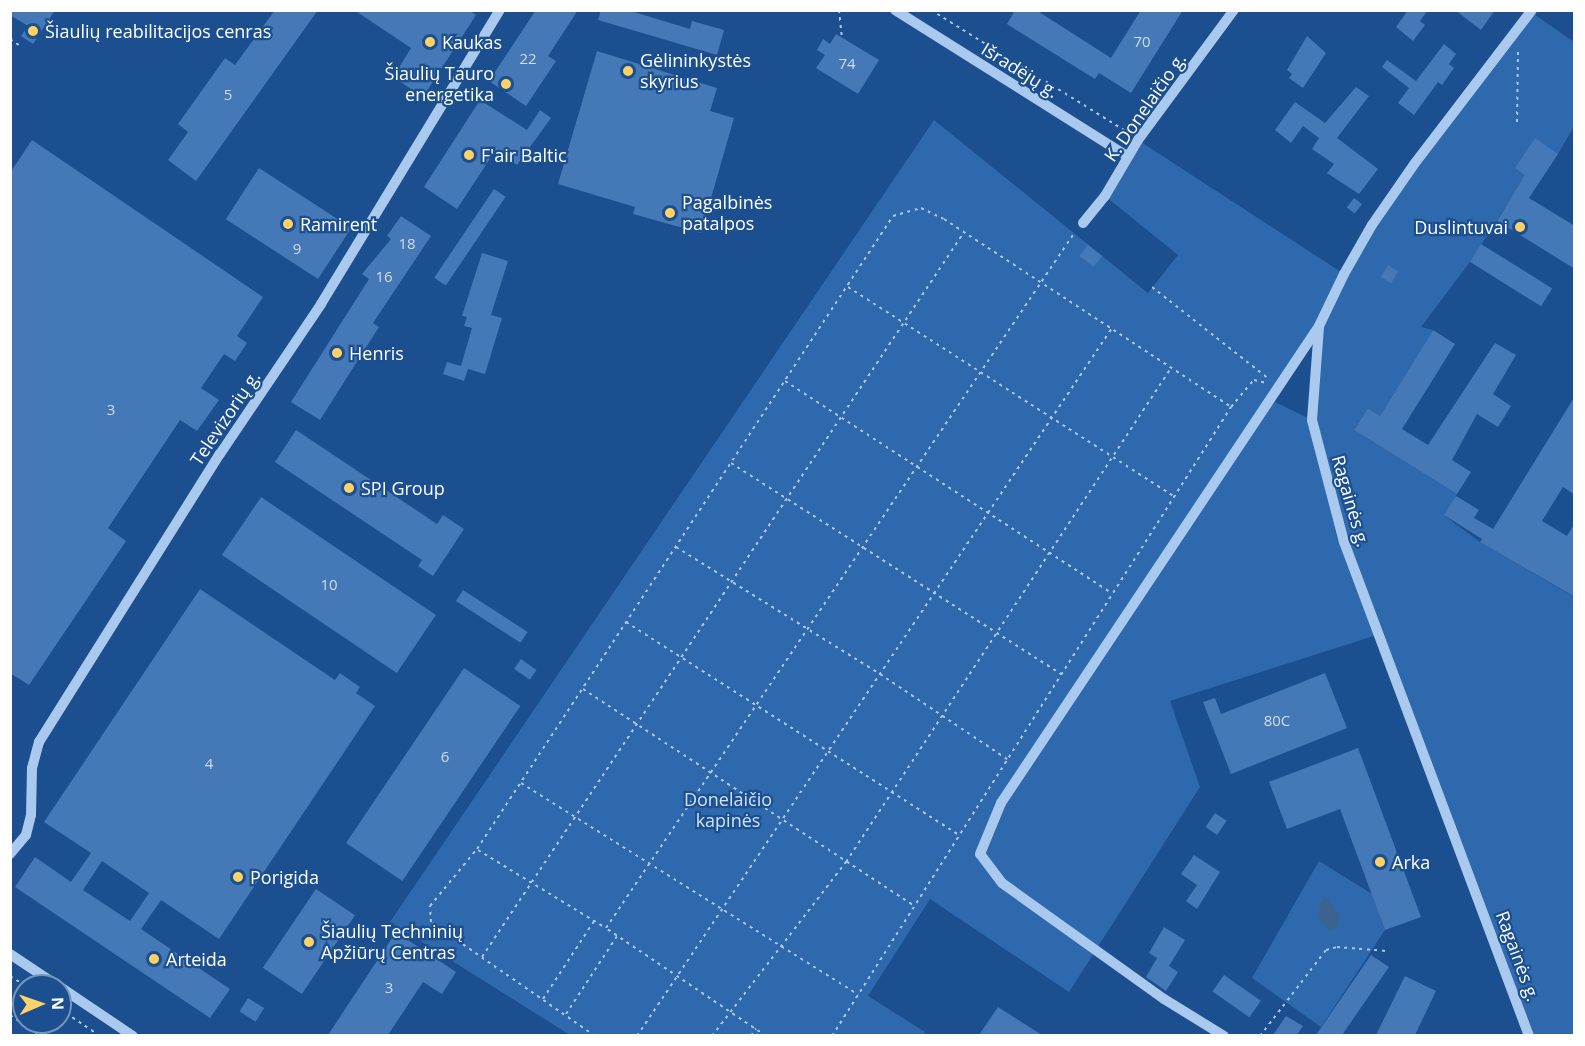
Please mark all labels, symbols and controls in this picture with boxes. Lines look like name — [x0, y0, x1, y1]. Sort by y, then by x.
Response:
place label: Šiaulių reabilitacijos cenras — [45, 20, 271, 42]
marker: Šiaulių reabilitacijos cenras — [26, 24, 40, 38]
place label: Kaukas — [442, 31, 502, 53]
house number: 70 — [1133, 33, 1151, 51]
marker: Kaukas — [423, 35, 437, 49]
street label: Išradėjų g. — [977, 38, 1063, 102]
street label: K. Donelaičio g. — [1100, 48, 1190, 166]
house number: 22 — [519, 50, 537, 68]
place label: Gėlininkystės skyrius — [640, 50, 751, 92]
house number: 74 — [838, 55, 856, 73]
place label: Šiaulių Tauro energetika — [385, 63, 494, 106]
marker: Gėlininkystės skyrius — [621, 64, 635, 78]
marker: Šiaulių Tauro energetika — [499, 77, 513, 91]
house number: 5 — [224, 86, 232, 104]
place label: F'air Baltic — [481, 144, 567, 166]
marker: F'air Baltic — [462, 148, 476, 162]
place label: Pagalbinės patalpos — [682, 192, 772, 234]
marker: Pagalbinės patalpos — [663, 206, 677, 220]
place label: Ramirent — [300, 213, 377, 235]
place label: Duslintuvai — [1414, 216, 1508, 238]
marker: Ramirent — [281, 217, 295, 231]
marker: Duslintuvai — [1513, 220, 1527, 234]
house number: 18 — [398, 235, 416, 253]
house number: 9 — [293, 240, 301, 258]
house number: 16 — [375, 268, 393, 286]
place label: Henris — [349, 342, 404, 364]
marker: Henris — [330, 346, 344, 360]
street label: Televizorių g. — [185, 367, 265, 469]
house number: 3 — [107, 401, 115, 419]
street label: Ragainės g. — [1328, 453, 1374, 549]
place label: SPI Group — [361, 477, 445, 499]
marker: SPI Group — [342, 481, 356, 495]
house number: 10 — [320, 576, 338, 594]
house number: 80C — [1264, 712, 1290, 730]
house number: 6 — [441, 748, 449, 766]
house number: 4 — [205, 755, 213, 773]
park label: Donelaičio kapinės — [684, 789, 772, 832]
place label: Arka — [1392, 851, 1430, 873]
marker: Arka — [1373, 855, 1387, 869]
place label: Porigida — [250, 866, 319, 888]
marker: Porigida — [231, 870, 245, 884]
street label: Ragainės g. — [1492, 908, 1544, 1004]
place label: Šiaulių Techninių Apžiūrų Centras — [321, 921, 463, 964]
marker: Šiaulių Techninių Apžiūrų Centras — [302, 935, 316, 949]
place label: Arteida — [166, 948, 227, 970]
marker: Arteida — [147, 952, 161, 966]
north arrow — [12, 974, 72, 1034]
house number: 3 — [385, 979, 393, 997]
text: N — [47, 997, 69, 1010]

